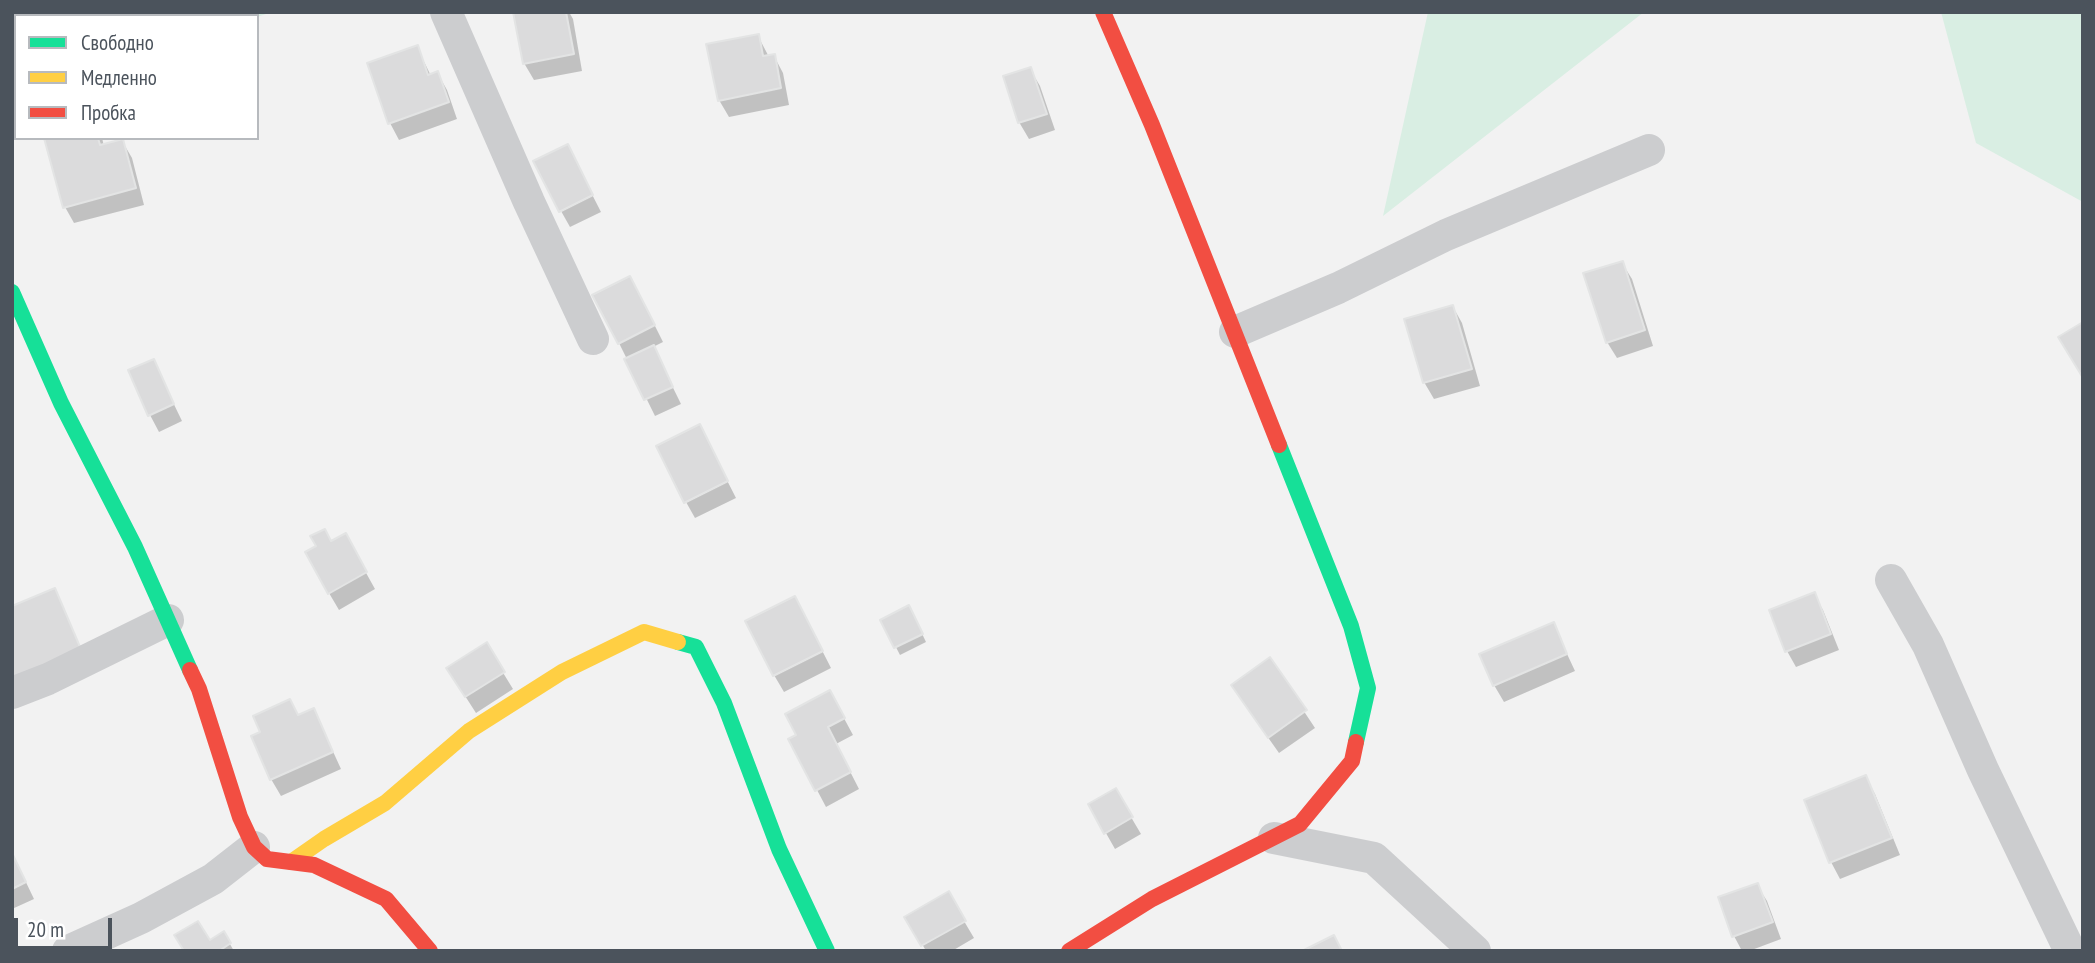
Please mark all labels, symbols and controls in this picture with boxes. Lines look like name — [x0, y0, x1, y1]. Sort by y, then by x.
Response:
legend — [14, 14, 259, 140]
text: Свободно — [81, 29, 154, 56]
text: Медленно — [81, 64, 157, 91]
text: Пробка — [81, 99, 136, 126]
scale bar — [18, 904, 116, 948]
text: 20 m — [27, 916, 64, 943]

